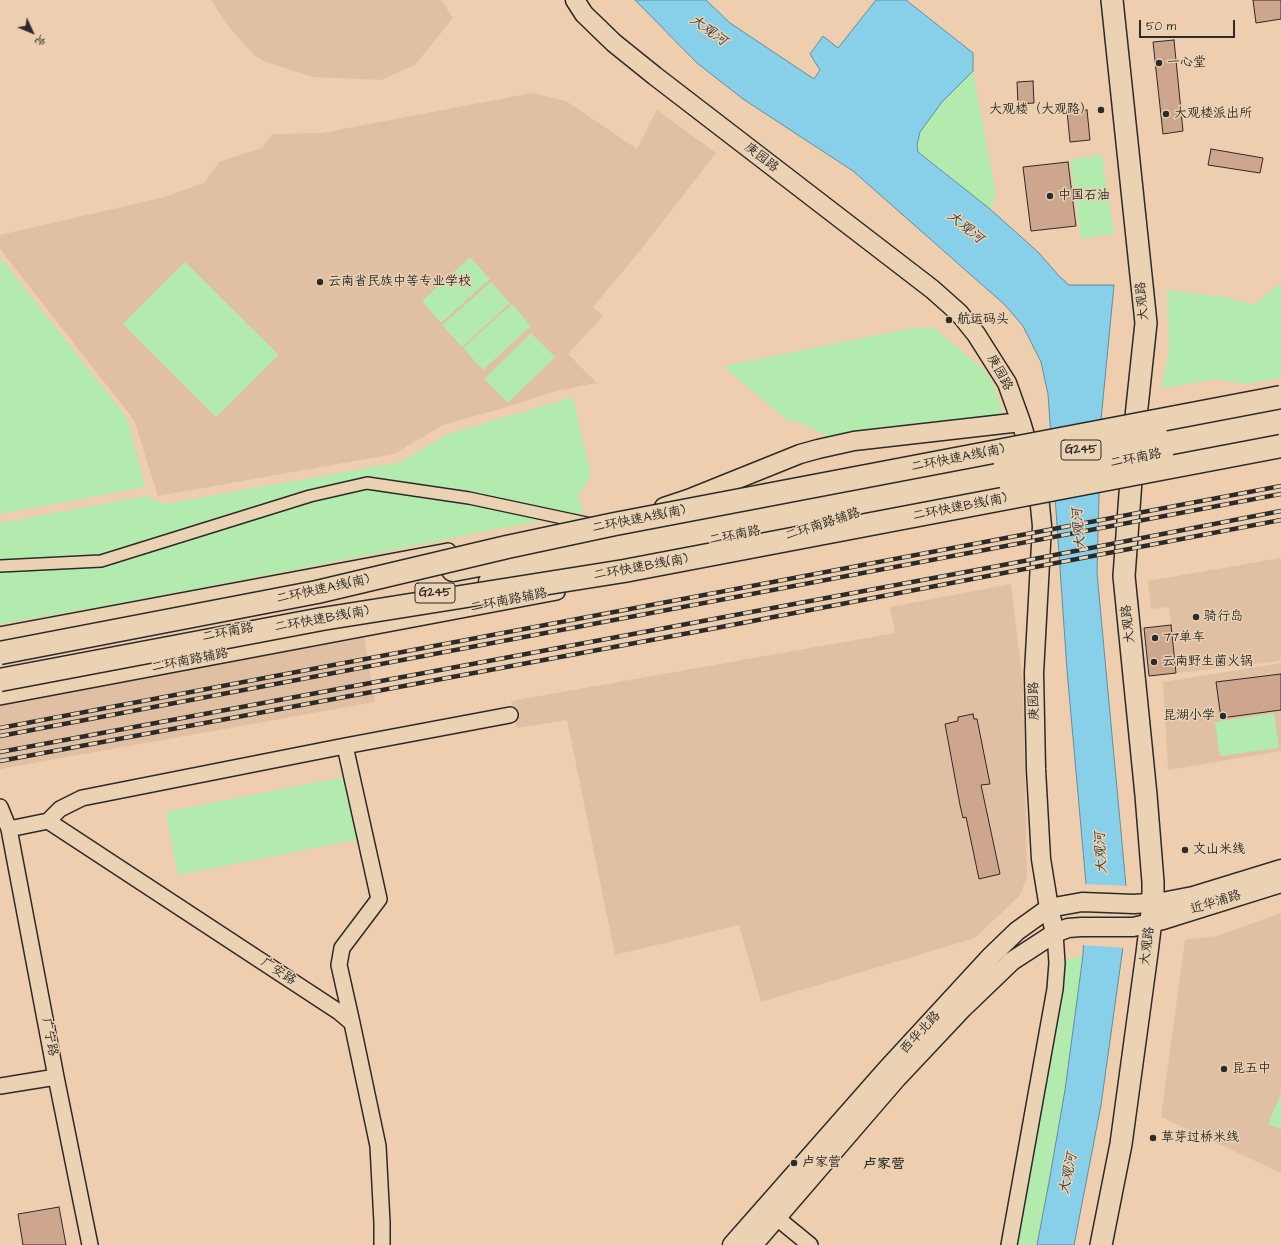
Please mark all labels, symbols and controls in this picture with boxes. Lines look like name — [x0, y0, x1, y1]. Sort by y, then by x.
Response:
north arrow — [12, 12, 52, 52]
water label: 大观河 — [686, 12, 730, 50]
scale bar — [1141, 12, 1237, 38]
text: 50 m — [1146, 18, 1176, 35]
text: 北 — [32, 32, 50, 50]
place label: 一心堂 — [1167, 55, 1206, 71]
marker: 一心堂 — [1154, 58, 1164, 68]
place label: 大观楼（大观路） — [989, 102, 1093, 118]
marker: 大观楼（大观路） — [1096, 105, 1106, 115]
place label: 大观楼派出所 — [1174, 106, 1252, 122]
marker: 大观楼派出所 — [1161, 109, 1171, 119]
street label: 庚园路 — [741, 140, 781, 176]
place label: 中国石油 — [1058, 188, 1110, 204]
marker: 中国石油 — [1045, 191, 1055, 201]
water label: 大观河 — [943, 208, 987, 248]
place label: 云南省民族中等专业学校 — [328, 274, 471, 290]
marker: 云南省民族中等专业学校 — [315, 277, 325, 287]
street label: 大观路 — [1134, 281, 1152, 321]
place label: 航运码头 — [957, 312, 1009, 328]
marker: 航运码头 — [944, 315, 954, 325]
street label: 庚园路 — [983, 352, 1015, 394]
road number: G245 — [1061, 440, 1101, 460]
street label: 二环快速A线(南) — [910, 442, 1006, 476]
street label: 二环南路 — [1109, 446, 1163, 472]
street label: 二环快速B线(南) — [912, 491, 1008, 525]
street label: 二环快速A线(南) — [591, 503, 687, 537]
street label: 二环南路辅路 — [783, 506, 863, 544]
water label: 大观河 — [1070, 507, 1090, 551]
street label: 二环南路 — [708, 523, 762, 549]
street label: 二环快速B线(南) — [593, 552, 689, 584]
street label: 二环快速A线(南) — [275, 573, 371, 607]
road number: G245 — [415, 583, 455, 603]
street label: 二环南路辅路 — [469, 586, 549, 616]
street label: 二环快速B线(南) — [274, 604, 370, 636]
street label: 大观路 — [1119, 604, 1139, 644]
place label: 骑行岛 — [1204, 609, 1243, 625]
marker: 骑行岛 — [1191, 612, 1201, 622]
street label: 二环南路 — [201, 620, 255, 646]
place label: 77单车 — [1163, 630, 1205, 646]
marker: 77单车 — [1150, 633, 1160, 643]
street label: 二环南路辅路 — [150, 646, 230, 676]
place label: 云南野生菌火锅 — [1162, 654, 1253, 670]
marker: 云南野生菌火锅 — [1149, 657, 1159, 667]
street label: 庚园路 — [1027, 681, 1043, 721]
place label: 昆湖小学 — [1163, 708, 1215, 724]
marker: 昆湖小学 — [1218, 711, 1228, 721]
water label: 大观河 — [1093, 832, 1111, 874]
place label: 文山米线 — [1193, 842, 1245, 858]
marker: 文山米线 — [1180, 845, 1190, 855]
street label: 近华浦路 — [1189, 888, 1243, 918]
street label: 大观路 — [1138, 926, 1158, 966]
street label: 广安路 — [257, 955, 299, 989]
street label: 西华北路 — [898, 1009, 944, 1057]
street label: 广宁路 — [38, 1016, 60, 1058]
place label: 昆五中 — [1232, 1061, 1271, 1077]
marker: 昆五中 — [1219, 1064, 1229, 1074]
place label: 草芽过桥米线 — [1161, 1130, 1239, 1146]
marker: 草芽过桥米线 — [1148, 1133, 1158, 1143]
water label: 大观河 — [1056, 1152, 1082, 1196]
place label: 卢家营 — [802, 1155, 841, 1171]
district label: 卢家营 — [863, 1157, 905, 1173]
marker: 卢家营 — [789, 1158, 799, 1168]

